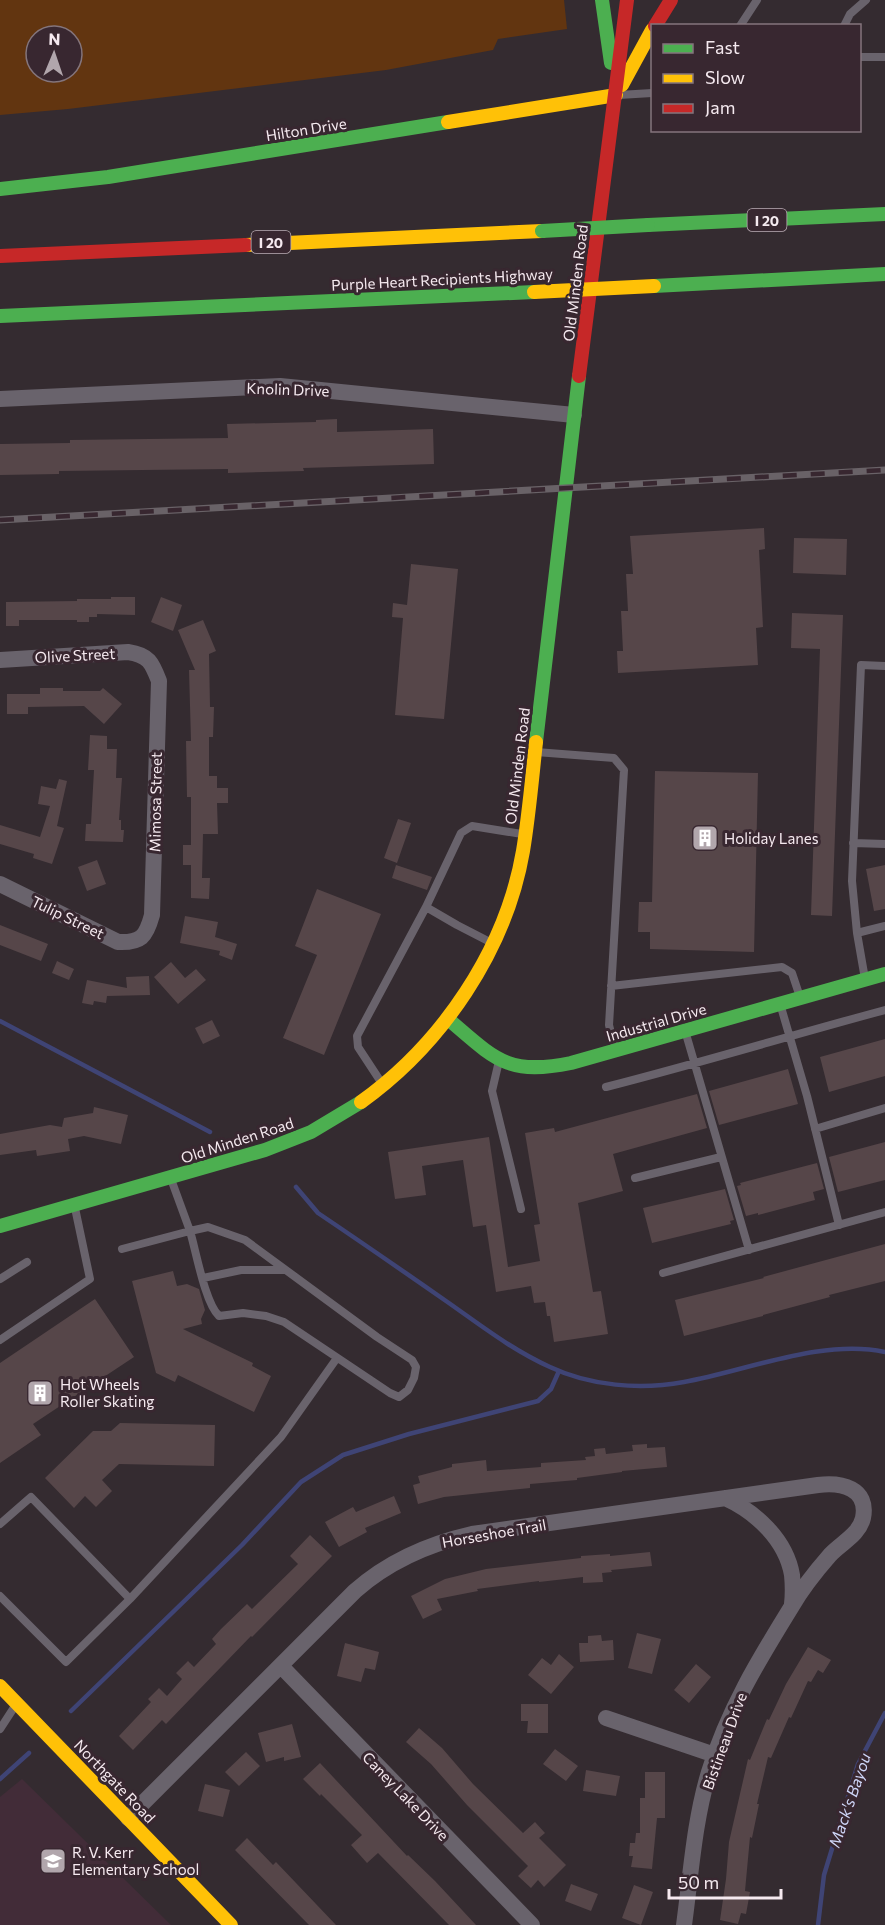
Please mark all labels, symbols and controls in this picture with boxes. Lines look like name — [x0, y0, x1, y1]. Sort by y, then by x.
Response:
north arrow — [24, 24, 84, 84]
legend — [651, 24, 861, 132]
text: N — [48, 29, 61, 48]
text: Fast — [705, 36, 740, 58]
text: Slow — [705, 66, 745, 88]
text: Jam — [705, 96, 735, 118]
street label: Hilton Drive — [264, 114, 348, 144]
road number: I 20 — [748, 209, 786, 231]
street label: Old Minden Road — [559, 224, 591, 342]
road number: I 20 — [252, 231, 290, 253]
street label: Purple Heart Recipients Highway — [331, 264, 554, 294]
street label: Knolin Drive — [246, 379, 330, 399]
street label: Olive Street — [34, 644, 116, 666]
street label: Old Minden Road — [501, 707, 533, 825]
street label: Mimosa Street — [145, 752, 165, 852]
building icon: Holiday Lanes — [690, 823, 720, 853]
place label: Holiday Lanes — [724, 829, 819, 847]
street label: Tulip Street — [29, 892, 107, 942]
street label: Industrial Drive — [604, 999, 708, 1045]
street label: Old Minden Road — [178, 1113, 296, 1167]
place label: Hot Wheels Roller Skating — [60, 1375, 154, 1410]
building icon: Hot Wheels Roller Skating — [25, 1378, 55, 1408]
street label: Horseshoe Trail — [440, 1515, 548, 1551]
street label: Bistineau Drive — [698, 1690, 750, 1792]
street label: Northgate Road — [71, 1736, 159, 1826]
street label: Caney Lake Drive — [359, 1748, 453, 1844]
water label: Mack's Bayou — [824, 1750, 874, 1850]
place label: R. V. Kerr Elementary School — [72, 1843, 199, 1878]
school or university icon: R. V. Kerr Elementary School — [38, 1846, 68, 1876]
scale bar — [669, 1862, 782, 1900]
text: 50 m — [678, 1871, 719, 1893]

